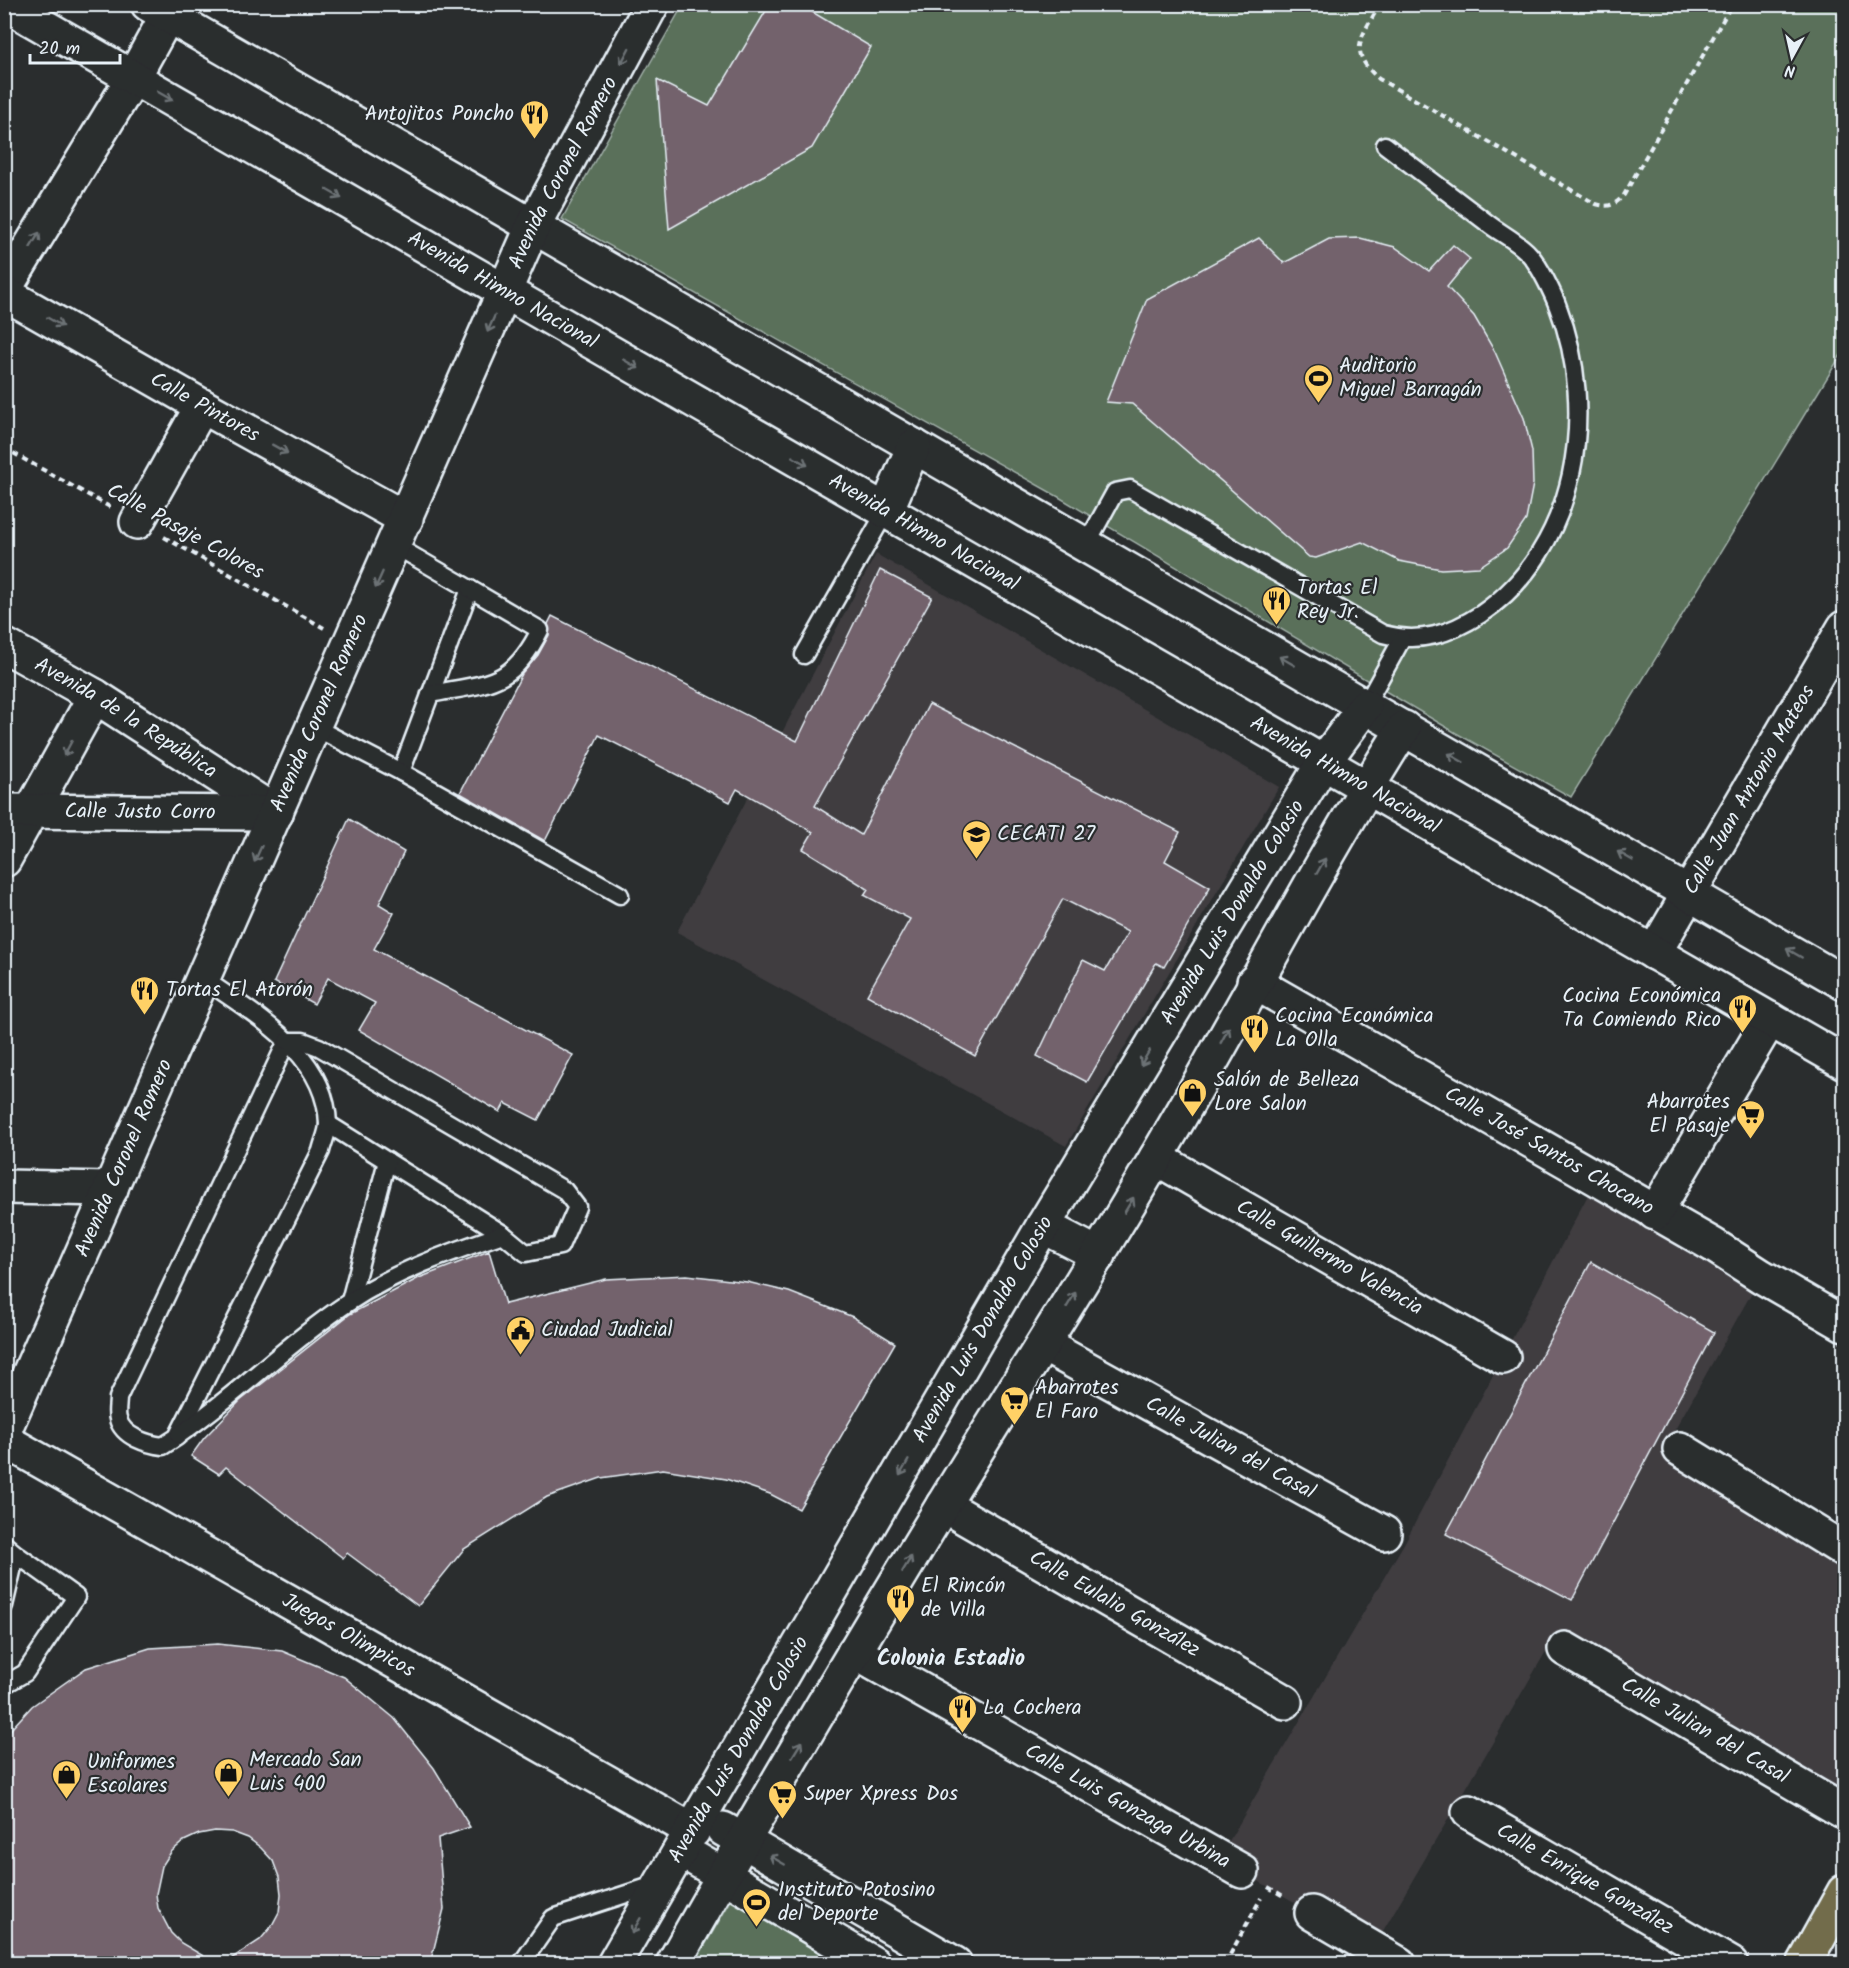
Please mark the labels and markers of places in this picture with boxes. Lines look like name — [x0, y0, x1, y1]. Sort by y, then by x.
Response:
place label: Antojitos Poncho — [365, 98, 514, 131]
restaurant icon: Antojitos Poncho — [519, 98, 551, 140]
place label: Auditorio Miguel Barragán — [1339, 350, 1482, 407]
sports icon: Auditorio Miguel Barragán — [1302, 362, 1334, 404]
place label: Tortas El Rey Jr. — [1297, 572, 1377, 629]
restaurant icon: Tortas El Rey Jr. — [1260, 584, 1292, 626]
school or university icon: CECATI 27 — [960, 818, 992, 860]
place label: CECATI 27 — [997, 818, 1097, 851]
restaurant icon: Tortas El Atorón — [129, 974, 161, 1016]
place label: Tortas El Atorón — [166, 974, 313, 1007]
place label: Cocina Económica Ta Comiendo Rico — [1562, 980, 1721, 1037]
restaurant icon: Cocina Económica Ta Comiendo Rico — [1726, 992, 1758, 1034]
place label: Cocina Económica La Olla — [1275, 1000, 1434, 1057]
restaurant icon: Cocina Económica La Olla — [1238, 1012, 1270, 1054]
place label: Salón de Belleza Lore Salon — [1214, 1064, 1359, 1121]
shop icon: Salón de Belleza Lore Salon — [1177, 1076, 1209, 1118]
place label: Abarrotes El Pasaje — [1646, 1086, 1731, 1143]
supermarket icon: Abarrotes El Pasaje — [1735, 1098, 1767, 1140]
public building icon: Ciudad Judicial — [504, 1314, 536, 1356]
place label: Ciudad Judicial — [541, 1314, 673, 1347]
place label: Abarrotes El Faro — [1035, 1372, 1119, 1429]
supermarket icon: Abarrotes El Faro — [998, 1384, 1030, 1426]
place label: El Rincón de Villa — [921, 1570, 1005, 1627]
restaurant icon: El Rincón de Villa — [884, 1582, 916, 1624]
restaurant icon: La Cochera — [946, 1692, 978, 1734]
place label: La Cochera — [983, 1692, 1082, 1725]
place label: Mercado San Luis 400 — [249, 1744, 362, 1801]
place label: Uniformes Escolares — [87, 1746, 175, 1803]
shop icon: Mercado San Luis 400 — [212, 1756, 244, 1798]
shop icon: Uniformes Escolares — [50, 1758, 82, 1800]
supermarket icon: Super Xpress Dos — [767, 1778, 799, 1820]
place label: Super Xpress Dos — [804, 1778, 958, 1811]
place label: Instituto Potosino del Deporte — [778, 1874, 935, 1931]
sports icon: Instituto Potosino del Deporte — [741, 1886, 773, 1928]

